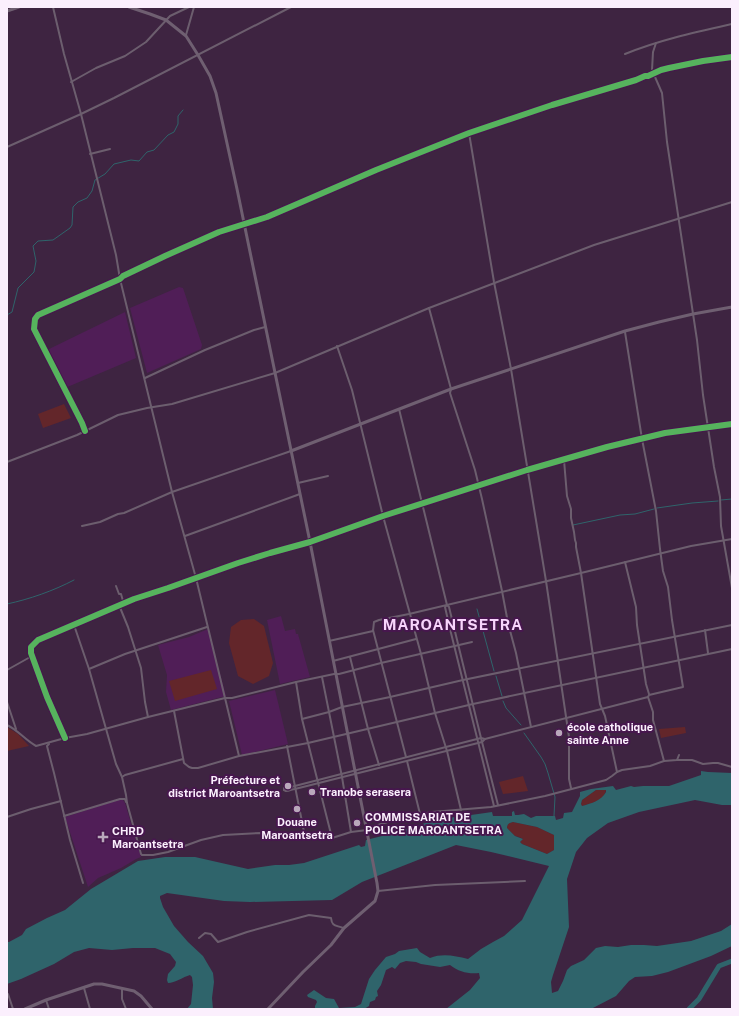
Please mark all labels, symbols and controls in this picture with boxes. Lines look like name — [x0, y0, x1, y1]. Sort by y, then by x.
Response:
district label: MAROANTSETRA — [383, 616, 523, 633]
place label: école catholique sainte Anne — [567, 721, 653, 746]
marker: école catholique sainte Anne — [554, 728, 564, 738]
place label: Préfecture et district Maroantsetra — [168, 774, 280, 799]
marker: Préfecture et district Maroantsetra — [283, 781, 293, 791]
place label: Tranobe serasera — [320, 786, 411, 798]
marker: Tranobe serasera — [307, 787, 317, 797]
marker: Douane Maroantsetra — [292, 804, 302, 814]
place label: COMMISSARIAT DE POLICE MAROANTSETRA — [365, 811, 502, 836]
place label: Douane Maroantsetra — [261, 816, 333, 841]
marker: COMMISSARIAT DE POLICE MAROANTSETRA — [352, 818, 362, 828]
place label: CHRD Maroantsetra — [112, 825, 183, 850]
marker: CHRD Maroantsetra — [97, 831, 109, 843]

